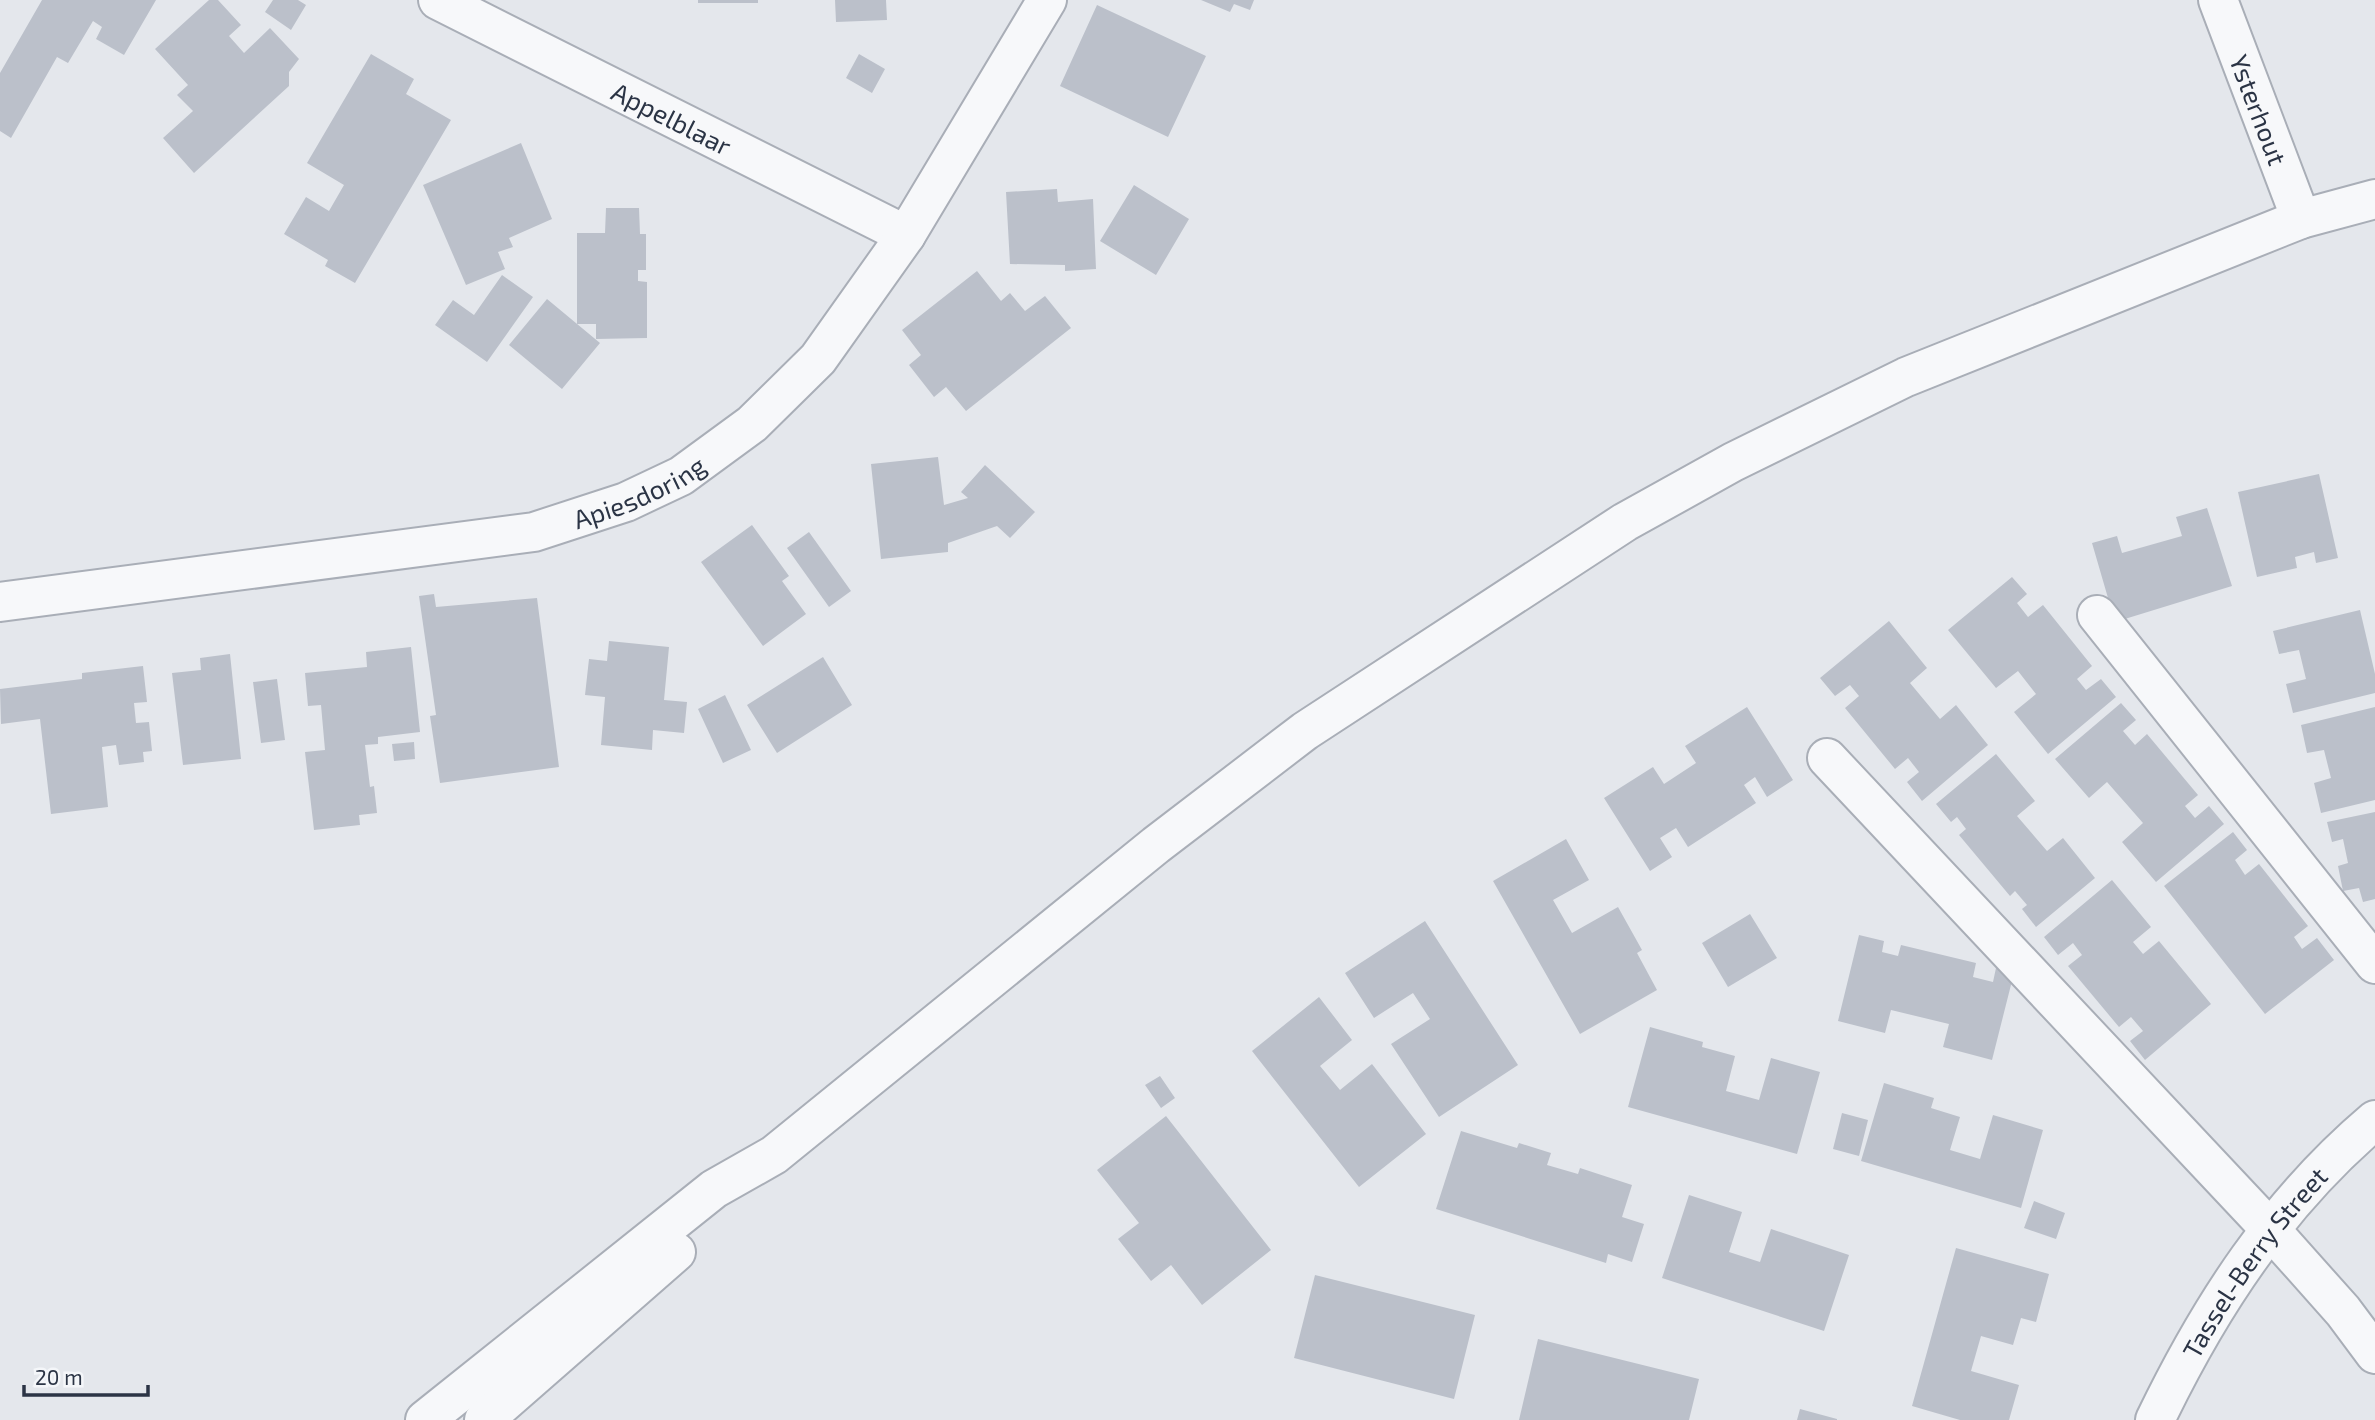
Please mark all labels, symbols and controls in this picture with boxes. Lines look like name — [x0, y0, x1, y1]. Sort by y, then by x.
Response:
street label: Ysterhout — [2224, 50, 2294, 169]
street label: Appelblaar — [607, 75, 737, 161]
street label: Apiesdoring — [569, 448, 711, 534]
street label: Tassel-Berry Street — [2175, 1160, 2333, 1363]
scale bar — [24, 1354, 149, 1398]
text: 20 m — [35, 1364, 83, 1389]

